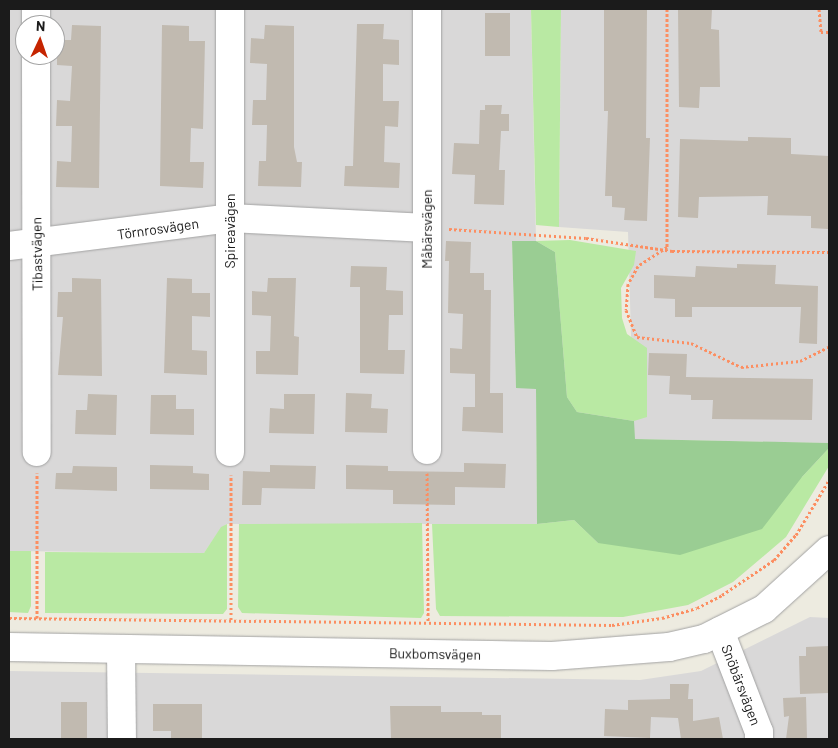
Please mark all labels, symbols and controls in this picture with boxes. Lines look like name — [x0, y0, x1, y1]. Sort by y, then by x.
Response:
north arrow — [15, 15, 65, 65]
text: N — [36, 17, 46, 34]
street label: Måbärsvägen — [419, 189, 435, 269]
street label: Spireavägen — [222, 193, 238, 269]
street label: Törnrosvägen — [116, 215, 200, 243]
street label: Tibastvägen — [28, 217, 46, 291]
street label: Snöbärsvägen — [718, 642, 764, 728]
street label: Buxbomsvägen — [389, 645, 481, 663]

